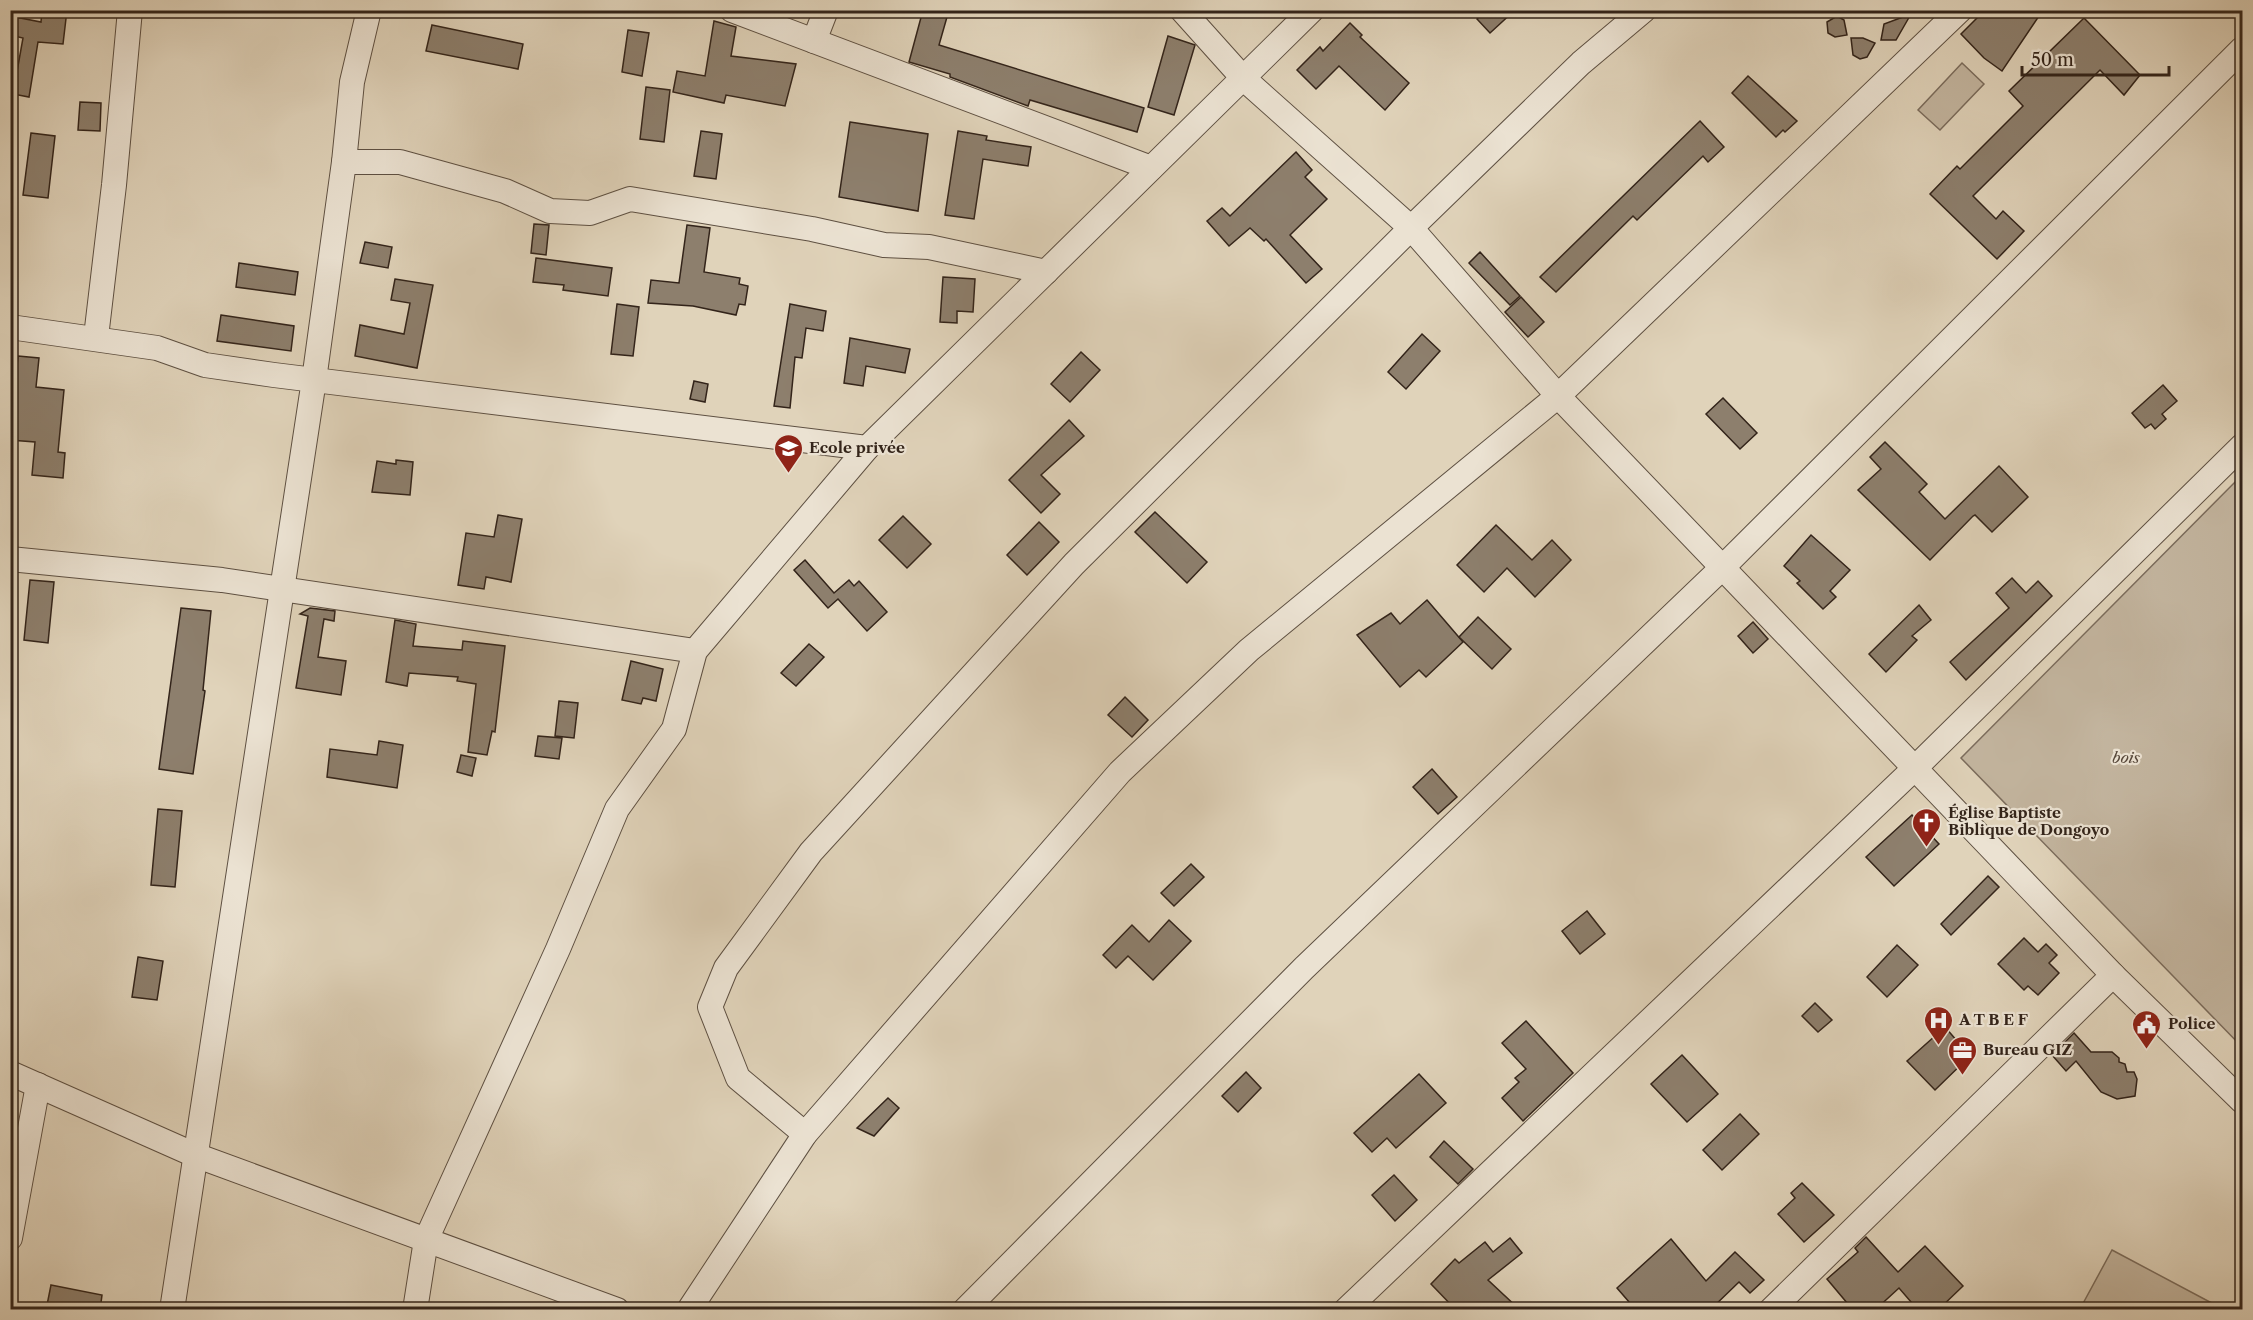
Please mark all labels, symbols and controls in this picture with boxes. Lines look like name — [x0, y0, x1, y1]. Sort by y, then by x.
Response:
scale bar — [2022, 39, 2169, 77]
text: 50 m — [2031, 49, 2074, 71]
school or university icon: Ecole privée — [772, 432, 804, 474]
place label: Ecole privée — [809, 438, 905, 457]
park label: bois — [2112, 748, 2140, 767]
place label: Église Baptiste Biblique de Dongoyo — [1948, 803, 2109, 839]
church icon: Église Baptiste Biblique de Dongoyo — [1911, 806, 1943, 848]
hospital icon: A T B E F — [1922, 1004, 1954, 1046]
public building icon: Police — [2131, 1008, 2163, 1050]
place label: A T B E F — [1958, 1010, 2028, 1029]
place label: Police — [2168, 1014, 2215, 1033]
office icon: Bureau GIZ — [1946, 1034, 1978, 1076]
place label: Bureau GIZ — [1983, 1040, 2073, 1059]

